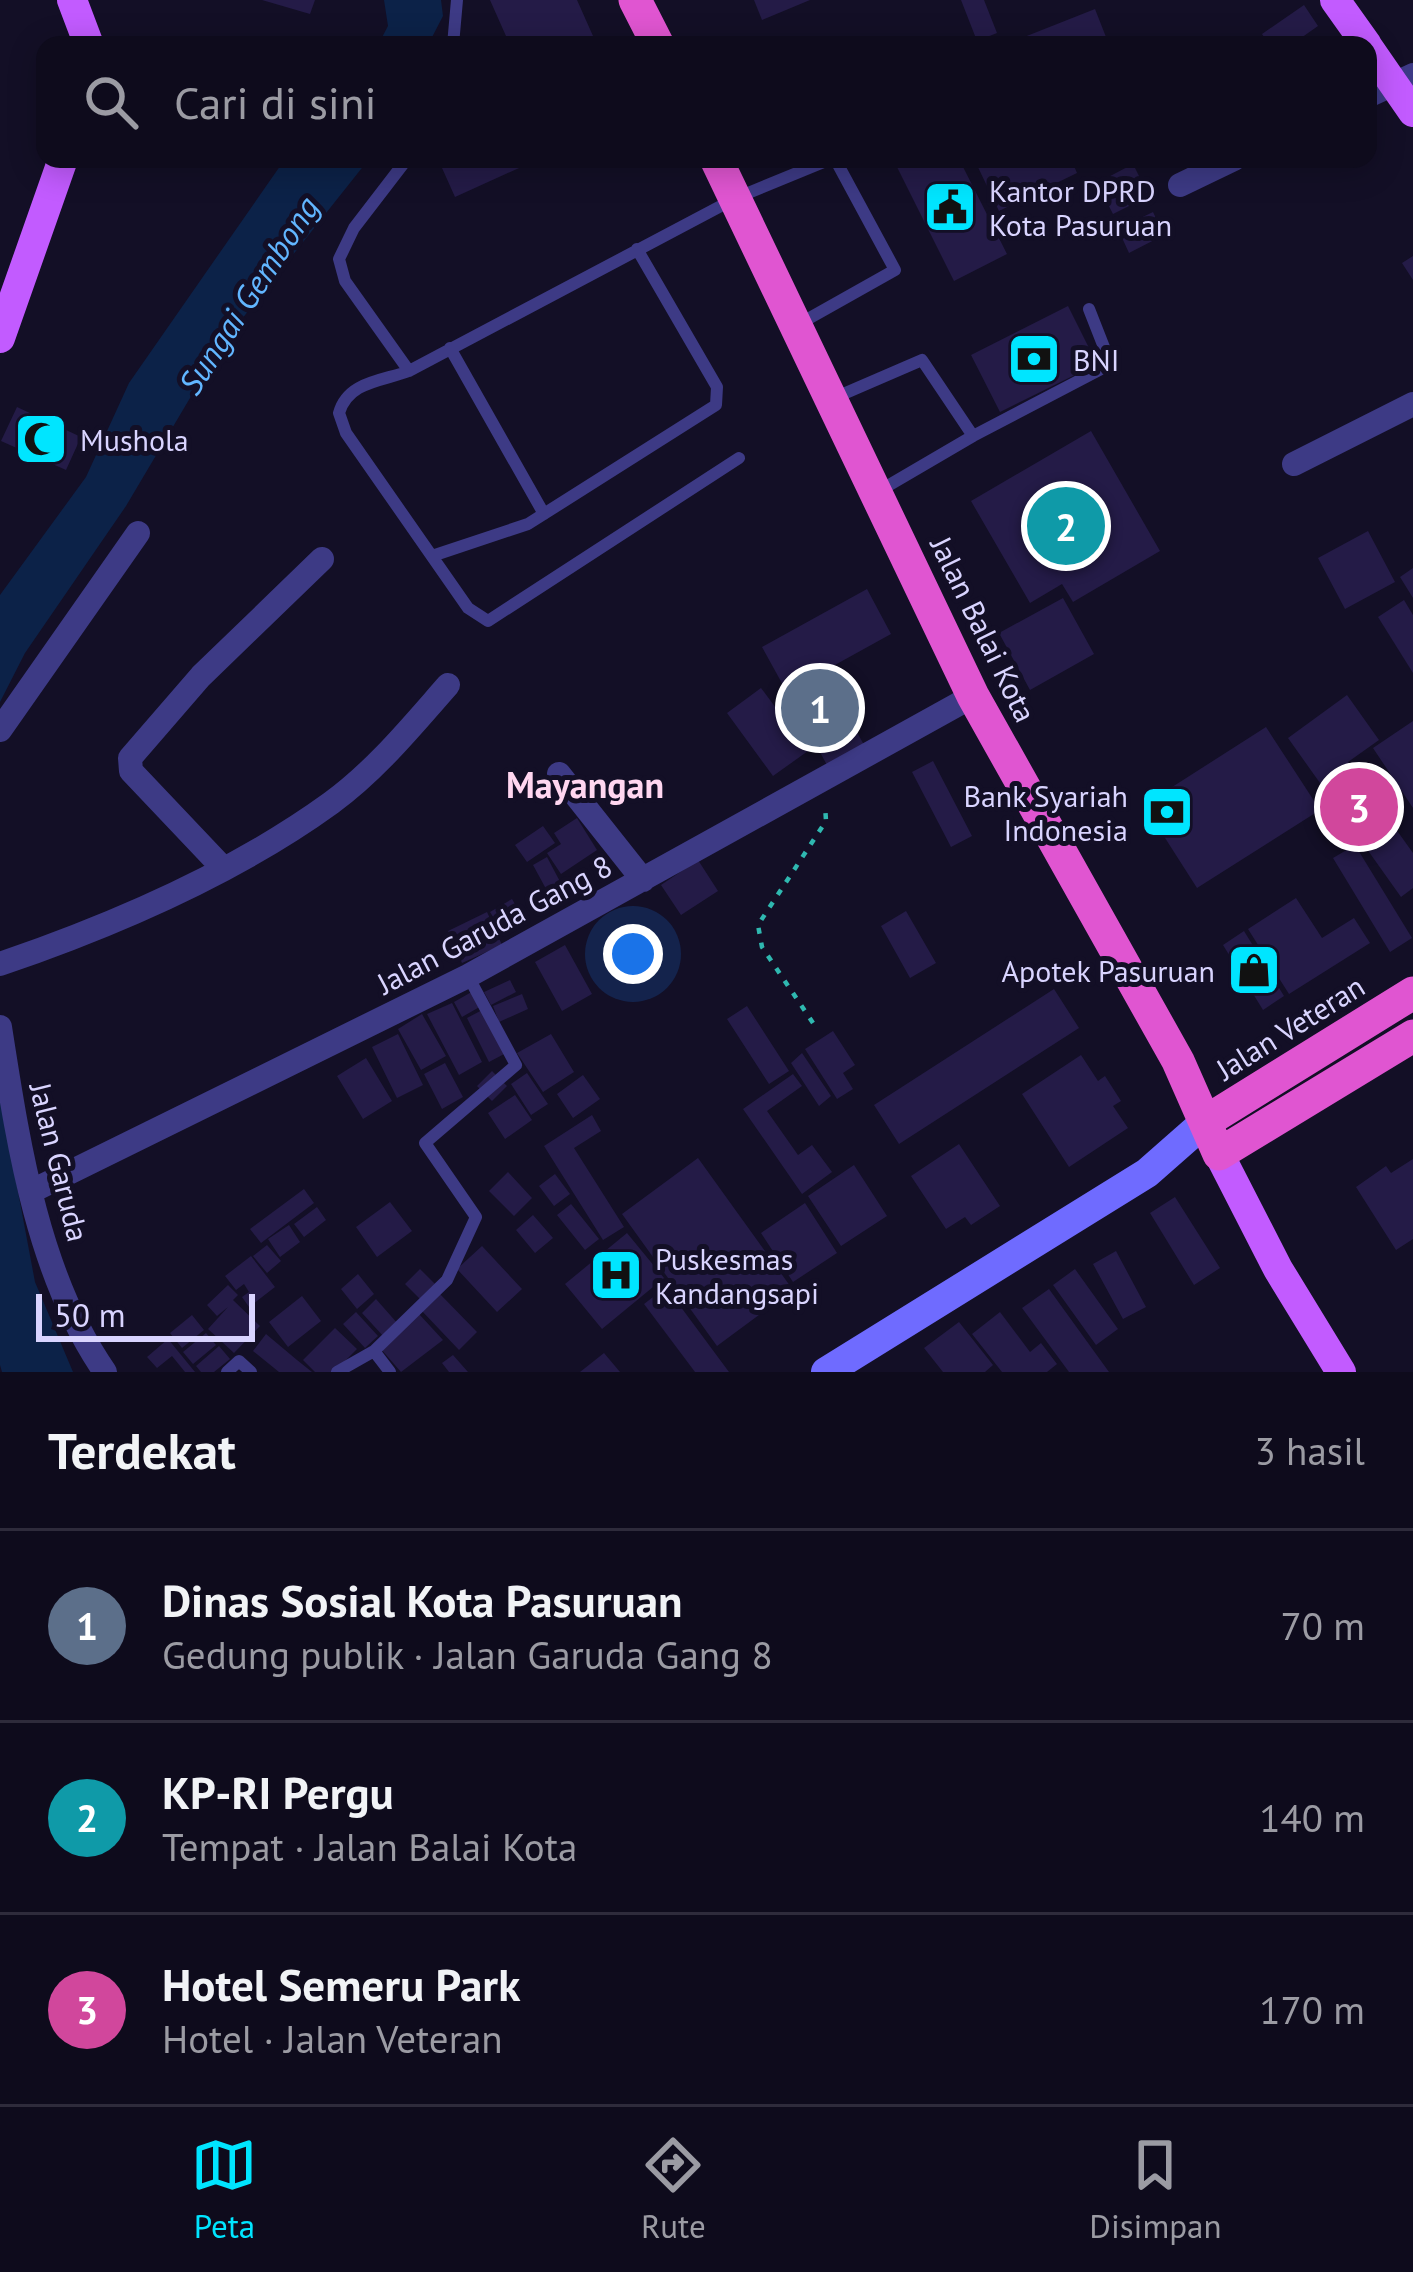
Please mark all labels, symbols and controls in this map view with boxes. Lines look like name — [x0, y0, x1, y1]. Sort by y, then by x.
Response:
search box — [36, 36, 1377, 168]
icon: search — [78, 69, 144, 135]
text: Cari di sini — [174, 73, 377, 131]
place label: Kantor DPRD Kota Pasuruan — [989, 171, 1172, 244]
public building icon: Kantor DPRD Kota Pasuruan — [922, 179, 978, 235]
water label: Sungai Gembong — [168, 187, 328, 402]
bank icon: BNI — [1006, 331, 1062, 387]
place label: BNI — [1073, 340, 1119, 379]
mosque icon: Mushola — [13, 411, 69, 467]
place label: Mushola — [80, 420, 189, 459]
pin: 2 — [1027, 481, 1105, 571]
street label: Jalan Balai Kota — [921, 528, 1046, 728]
pin: 1 — [781, 663, 859, 753]
district label: Mayangan — [506, 761, 664, 808]
pin: 3 — [1320, 762, 1398, 852]
place label: Bank Syariah Indonesia — [963, 776, 1128, 849]
bank icon: Bank Syariah Indonesia — [1139, 784, 1195, 840]
street label: Jalan Garuda Gang 8 — [368, 846, 618, 1003]
your location — [603, 924, 663, 984]
shop icon: Apotek Pasuruan — [1226, 942, 1282, 998]
place label: Apotek Pasuruan — [1002, 951, 1215, 990]
street label: Jalan Veteran — [1207, 966, 1372, 1089]
street label: Jalan Garuda — [21, 1077, 99, 1245]
place label: Puskesmas Kandangsapi — [655, 1239, 819, 1312]
hospital icon: Puskesmas Kandangsapi — [588, 1247, 644, 1303]
scale bar — [36, 1288, 255, 1341]
text: 50 m — [54, 1293, 126, 1336]
text: Terdekat — [48, 1417, 236, 1483]
text: 3 hasil — [1254, 1425, 1365, 1476]
text: Dinas Sosial Kota Pasuruan — [162, 1571, 683, 1629]
text: 1 — [76, 1600, 98, 1651]
text: 70 m — [1280, 1600, 1365, 1651]
text: Gedung publik · Jalan Garuda Gang 8 — [162, 1629, 773, 1680]
text: KP-RI Pergu — [162, 1763, 394, 1821]
text: 2 — [76, 1792, 98, 1843]
text: 140 m — [1259, 1792, 1365, 1843]
text: Tempat · Jalan Balai Kota — [162, 1821, 577, 1872]
text: Hotel Semeru Park — [162, 1955, 520, 2013]
text: 3 — [76, 1984, 98, 2035]
text: 170 m — [1259, 1984, 1365, 2035]
text: Hotel · Jalan Veteran — [162, 2013, 503, 2064]
tab: Peta — [191, 2132, 257, 2247]
tab: Rute — [640, 2132, 706, 2247]
tab: Disimpan — [1089, 2132, 1222, 2247]

